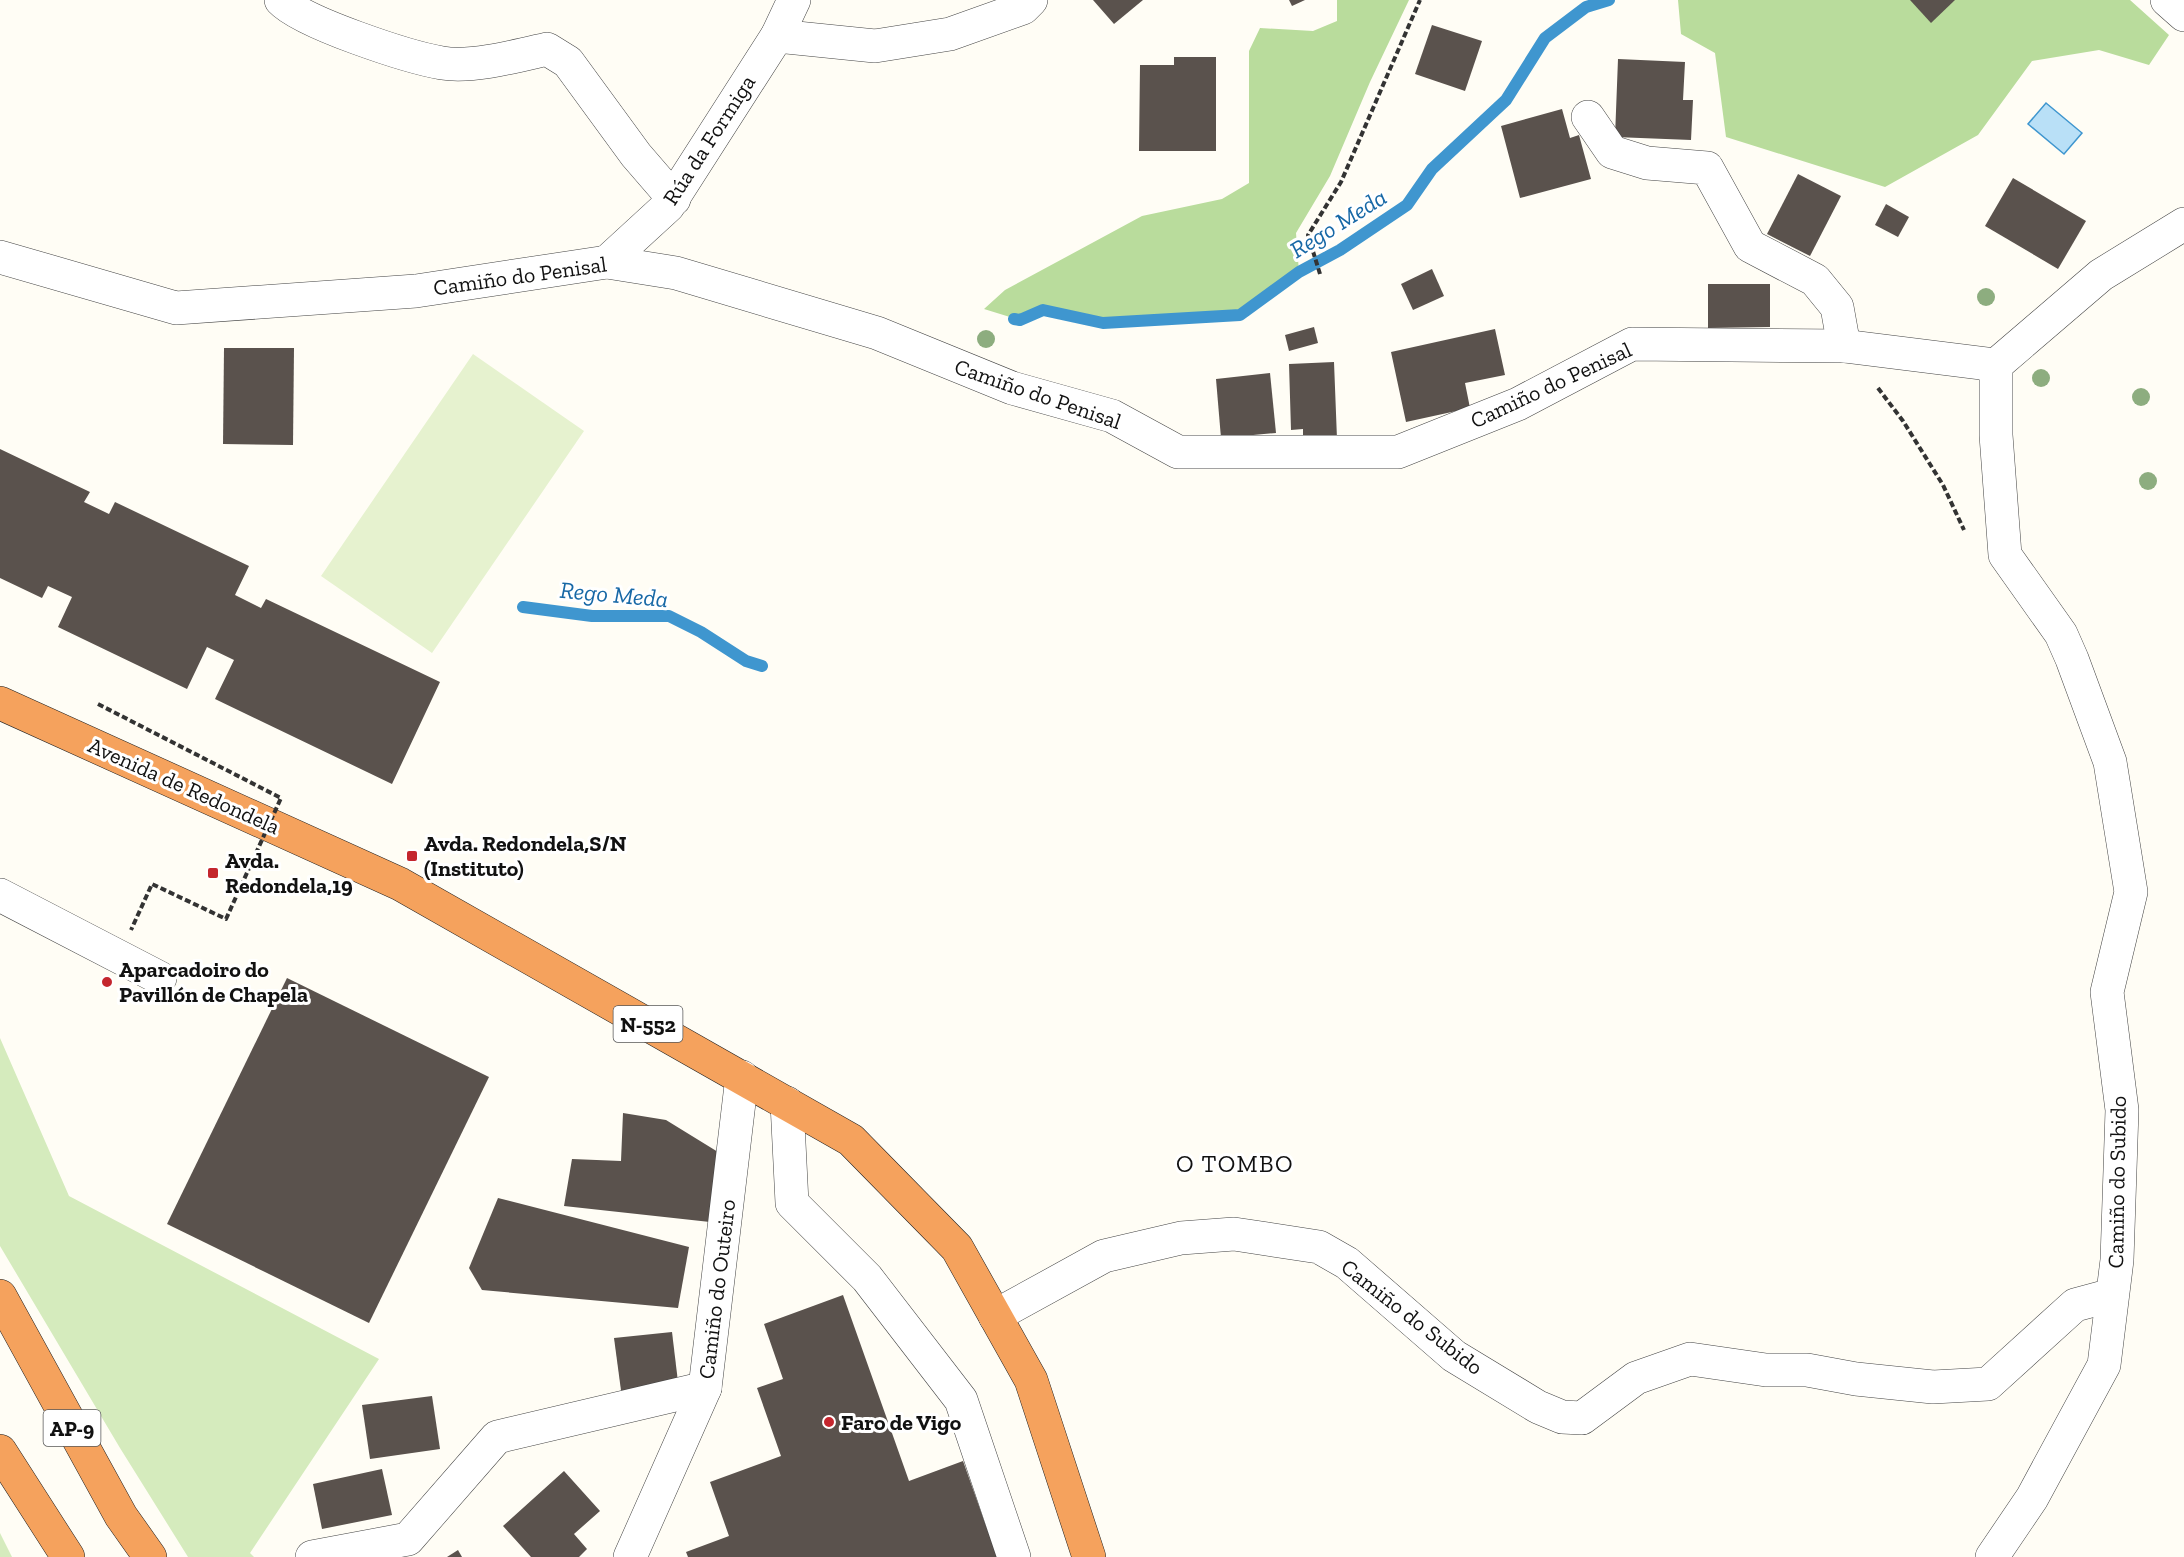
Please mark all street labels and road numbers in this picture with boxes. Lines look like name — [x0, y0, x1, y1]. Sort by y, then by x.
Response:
street label: Rúa da Formiga — [657, 70, 761, 210]
street label: Camiño do Penisal — [432, 250, 608, 302]
street label: Camiño do Penisal — [1466, 336, 1636, 434]
street label: Camiño do Penisal — [951, 353, 1125, 435]
street label: Avenida de Redondela — [84, 732, 284, 841]
road number: N-552 — [614, 1006, 682, 1042]
street label: Camiño do Subido — [2102, 1095, 2132, 1269]
street label: Camiño do Outeiro — [693, 1198, 741, 1380]
street label: Camiño do Subido — [1336, 1253, 1488, 1381]
road number: AP-9 — [44, 1410, 100, 1446]

